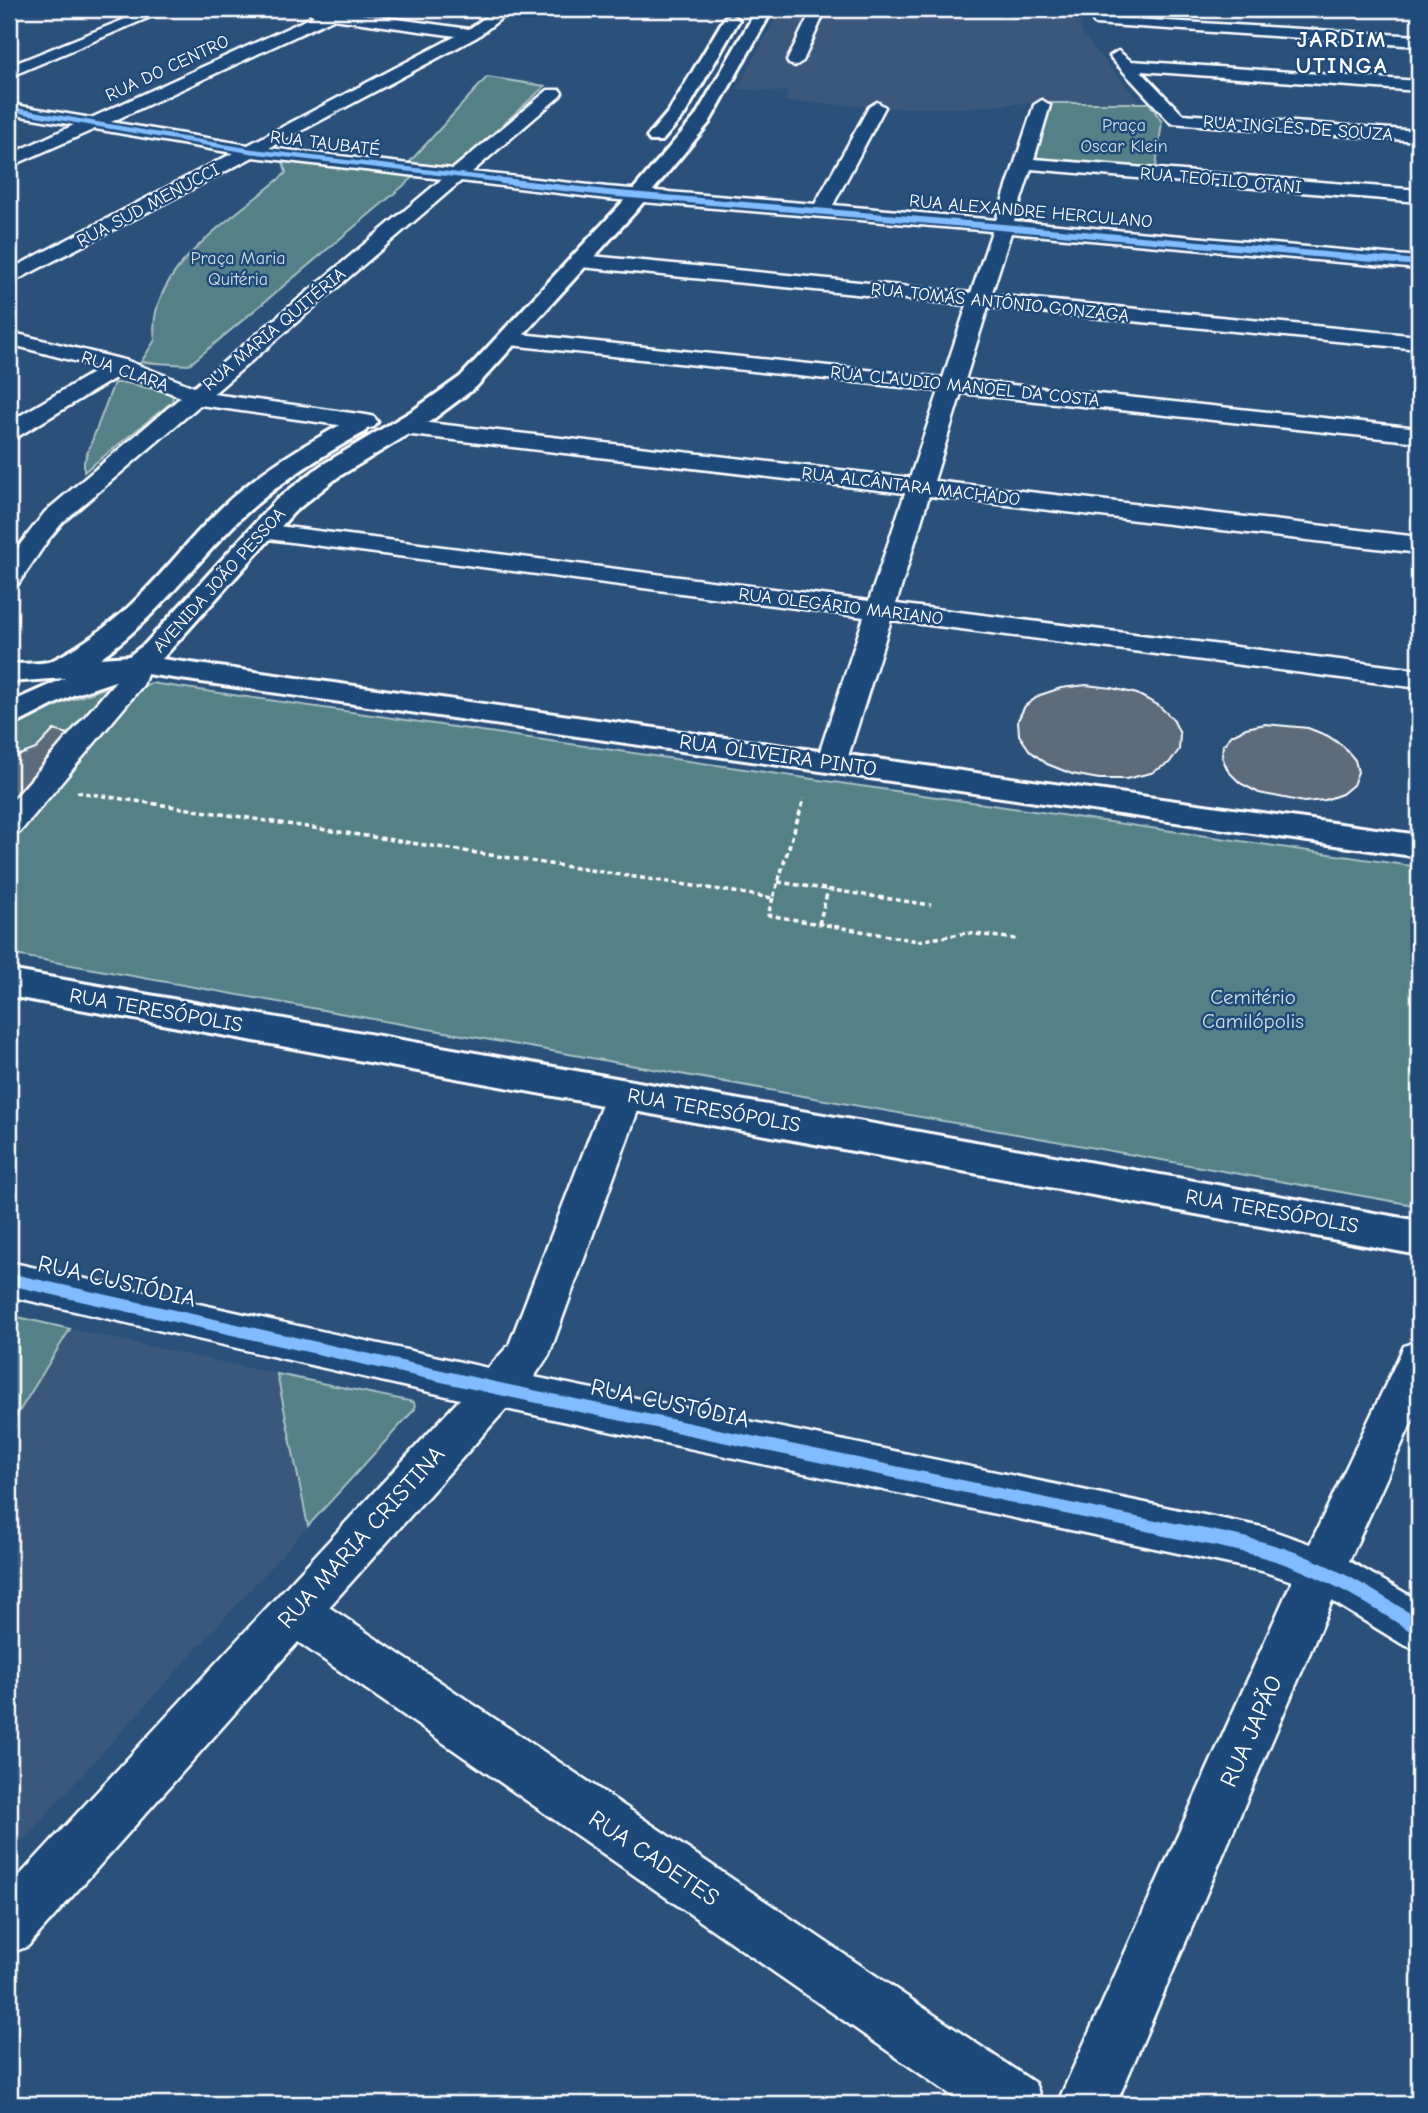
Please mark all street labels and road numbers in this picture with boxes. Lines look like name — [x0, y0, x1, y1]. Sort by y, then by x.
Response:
street label: RUA DO CENTRO — [102, 31, 232, 106]
street label: RUA INGLÊS DE SOUZA — [1202, 110, 1394, 146]
street label: RUA TAUBATÉ — [269, 125, 381, 161]
street label: RUA SUD MENUCCI — [73, 159, 223, 252]
street label: RUA TEOFILO OTANI — [1139, 163, 1303, 198]
street label: RUA ALEXANDRE HERCULANO — [908, 190, 1154, 233]
street label: RUA MARIA QUITÉRIA — [198, 263, 350, 395]
street label: RUA TOMÁS ANTÔNIO GONZAGA — [870, 277, 1130, 327]
street label: RUA CLARA — [78, 347, 171, 396]
street label: RUA CLAUDIO MANOEL DA COSTA — [829, 362, 1101, 411]
street label: RUA ALCÂNTARA MACHADO — [800, 462, 1022, 510]
street label: AVENIDA JOÃO PESSOA — [149, 504, 290, 657]
street label: RUA OLEGÁRIO MARIANO — [737, 583, 945, 629]
street label: RUA OLIVEIRA PINTO — [678, 729, 878, 781]
street label: RUA TERESÓPOLIS — [68, 983, 244, 1037]
street label: RUA TERESÓPOLIS — [626, 1083, 802, 1137]
street label: RUA TERESÓPOLIS — [1184, 1184, 1360, 1238]
street label: RUA CUSTÓDIA — [35, 1249, 199, 1313]
street label: RUA CUSTÓDIA — [588, 1373, 752, 1433]
street label: RUA MARIA CRISTINA — [272, 1440, 450, 1634]
street label: RUA JAPÃO — [1214, 1671, 1288, 1791]
street label: RUA CADETES — [584, 1804, 724, 1912]

